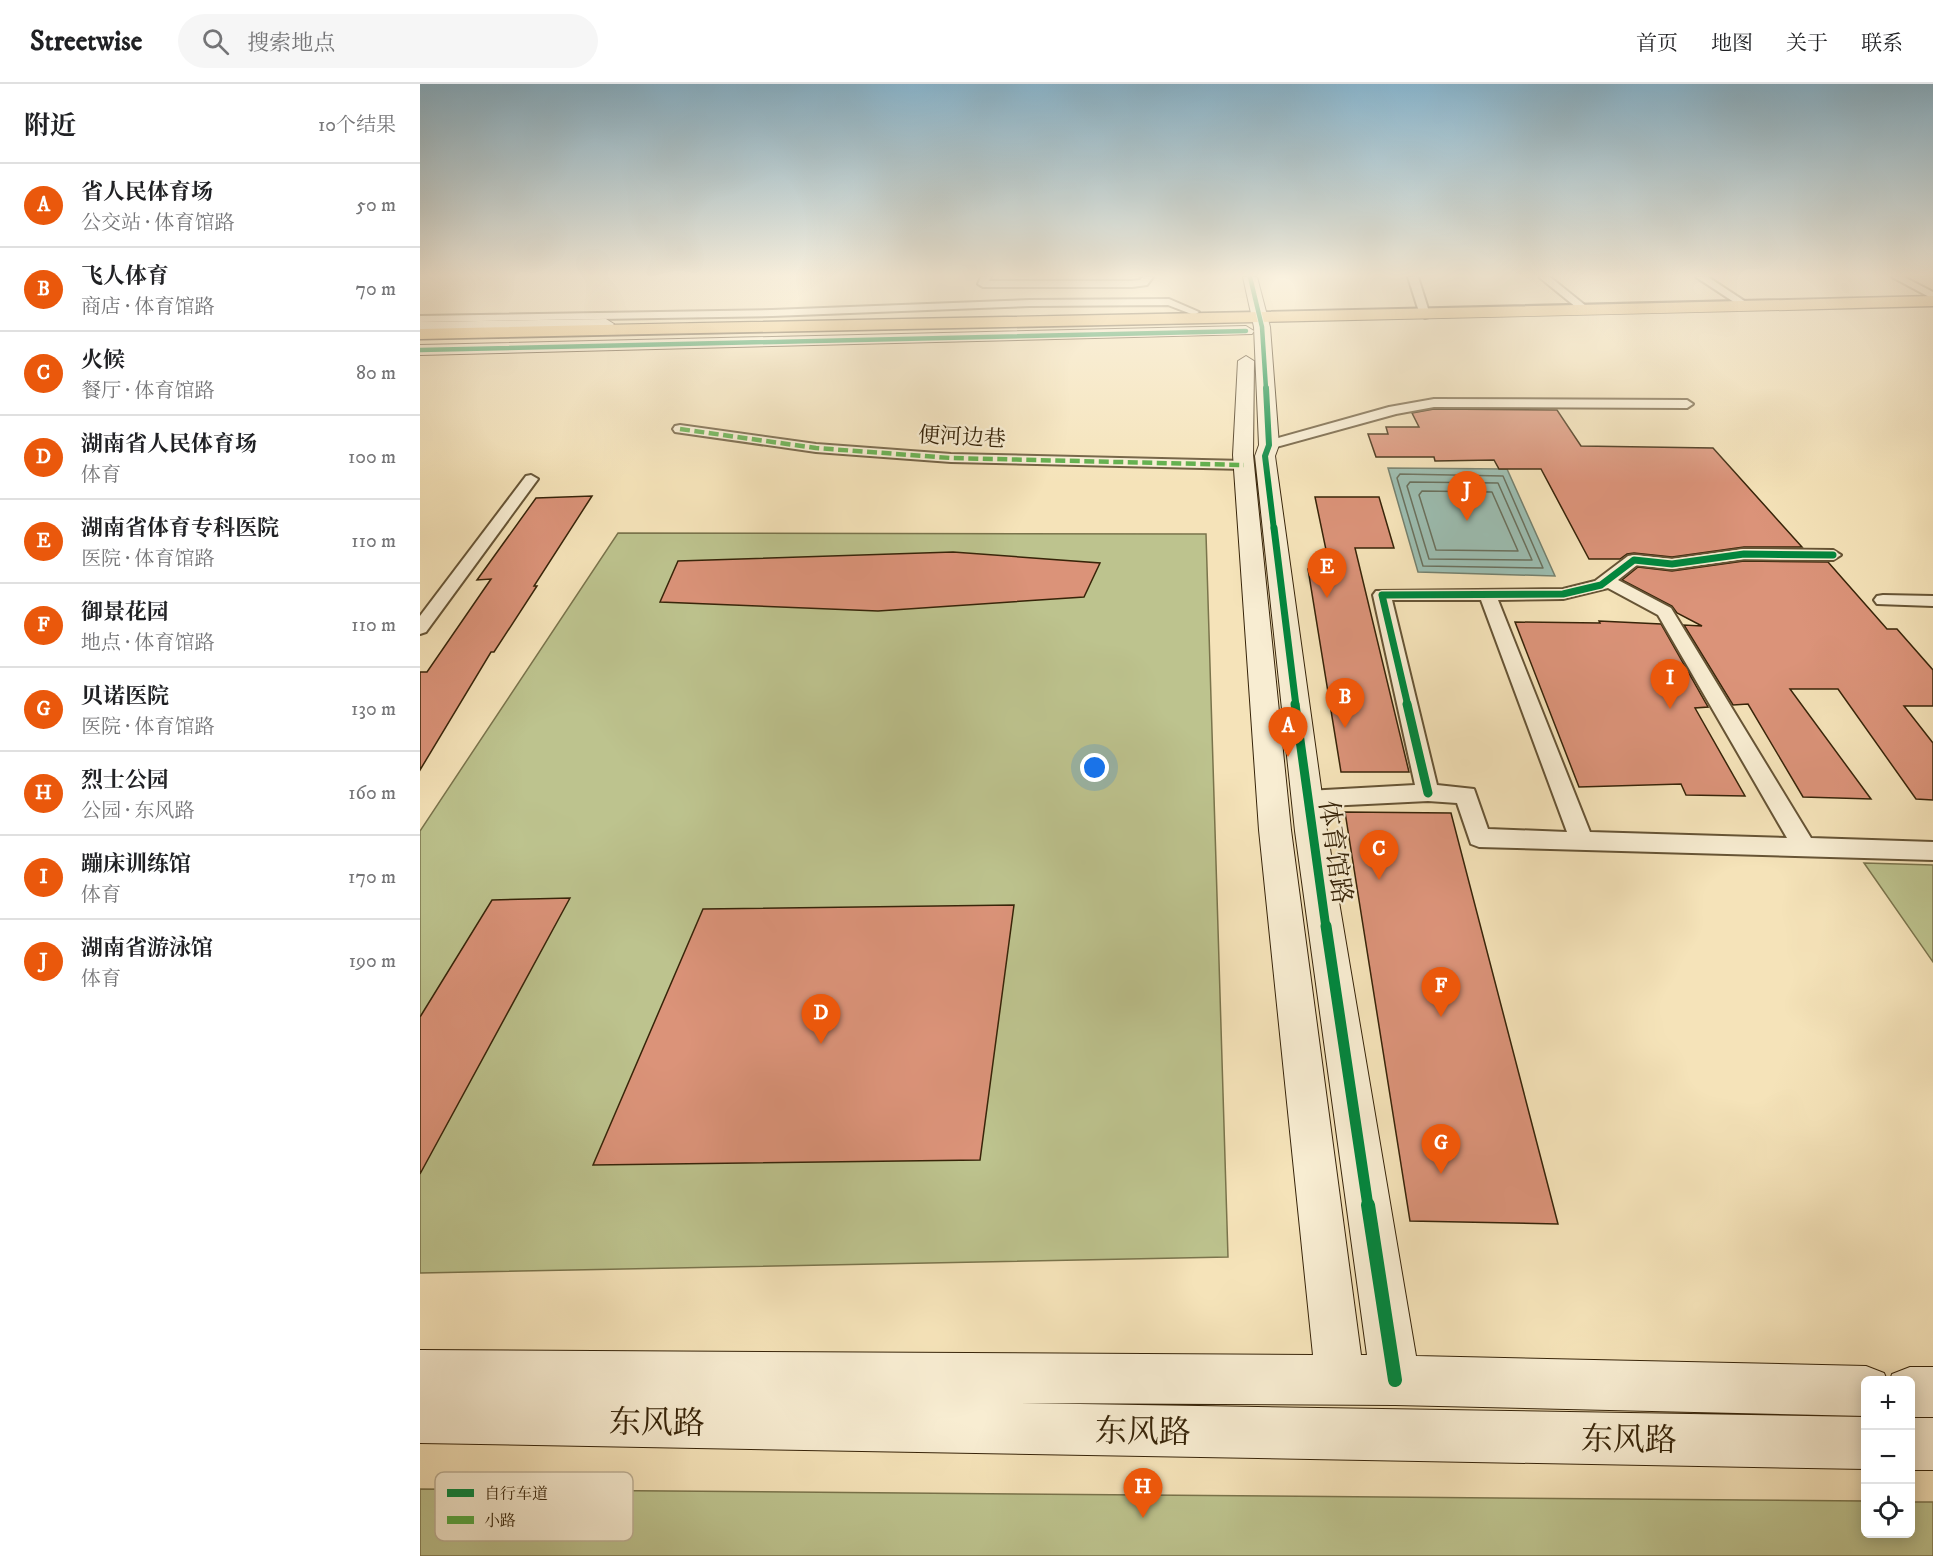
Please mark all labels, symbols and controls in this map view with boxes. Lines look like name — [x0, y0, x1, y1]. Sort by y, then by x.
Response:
search box — [178, 14, 598, 68]
text: Streetwise — [30, 24, 142, 59]
icon: search — [199, 25, 232, 58]
text: 搜索地点 — [247, 30, 335, 57]
text: 首页 — [1636, 31, 1678, 57]
text: 地图 — [1711, 31, 1753, 57]
text: 关于 — [1786, 31, 1828, 57]
text: 联系 — [1861, 31, 1903, 57]
text: 附近 — [24, 110, 76, 143]
text: 10个结果 — [318, 113, 396, 138]
text: 省人民体育场 — [81, 179, 213, 206]
text: A — [37, 193, 50, 218]
text: 50 m — [356, 193, 396, 218]
text: 公交站 · 体育馆路 — [81, 211, 234, 236]
text: 飞人体育 — [81, 263, 169, 290]
text: B — [37, 277, 50, 302]
text: 70 m — [355, 277, 396, 302]
text: 商店 · 体育馆路 — [81, 295, 214, 320]
text: 火候 — [81, 347, 125, 374]
text: C — [37, 361, 50, 386]
text: 80 m — [356, 361, 396, 386]
text: 餐厅 · 体育馆路 — [81, 379, 214, 404]
street label: 便河边巷 — [917, 422, 1007, 453]
text: 湖南省人民体育场 — [81, 431, 257, 458]
text: D — [36, 445, 51, 470]
text: 100 m — [348, 445, 396, 470]
text: 体育 — [81, 463, 121, 488]
pin: J — [1448, 472, 1486, 521]
text: 湖南省体育专科医院 — [81, 515, 279, 542]
text: E — [36, 529, 51, 554]
text: 110 m — [351, 529, 396, 554]
text: 医院 · 体育馆路 — [81, 547, 214, 572]
pin: E — [1308, 548, 1346, 598]
text: 御景花园 — [81, 599, 169, 626]
text: F — [37, 613, 50, 638]
text: 110 m — [351, 613, 396, 638]
text: 地点 · 体育馆路 — [81, 631, 214, 656]
pin: I — [1650, 660, 1690, 709]
pin: B — [1326, 678, 1364, 728]
text: 贝诺医院 — [81, 683, 169, 710]
text: G — [37, 697, 50, 722]
text: 130 m — [351, 697, 396, 722]
pin: A — [1268, 708, 1308, 757]
text: 医院 · 体育馆路 — [81, 715, 214, 740]
your location — [1080, 753, 1109, 782]
text: 烈士公园 — [81, 767, 169, 794]
text: H — [35, 781, 52, 806]
text: 160 m — [348, 781, 396, 806]
street label: 体育馆路 — [1311, 798, 1358, 906]
text: 公园 · 东风路 — [81, 799, 194, 824]
pin: C — [1360, 830, 1398, 880]
text: 蹦床训练馆 — [81, 851, 191, 878]
text: I — [39, 865, 48, 890]
text: 170 m — [348, 865, 396, 890]
text: 体育 — [81, 883, 121, 908]
text: 湖南省游泳馆 — [81, 935, 213, 962]
text: J — [39, 949, 48, 974]
text: 190 m — [349, 949, 396, 974]
text: 体育 — [81, 967, 121, 992]
pin: F — [1422, 968, 1460, 1017]
pin: D — [802, 994, 840, 1044]
pin: G — [1422, 1124, 1460, 1174]
map controls — [1861, 1376, 1915, 1538]
button: + — [1861, 1376, 1915, 1430]
street label: 东风路 — [609, 1403, 705, 1445]
street label: 东风路 — [1095, 1412, 1191, 1454]
street label: 东风路 — [1581, 1420, 1677, 1462]
button: − — [1861, 1430, 1915, 1484]
pin: H — [1124, 1468, 1162, 1518]
legend — [435, 1472, 633, 1541]
text: 自行车道 — [484, 1484, 548, 1504]
button: locate — [1861, 1484, 1915, 1538]
text: 小路 — [484, 1511, 516, 1531]

